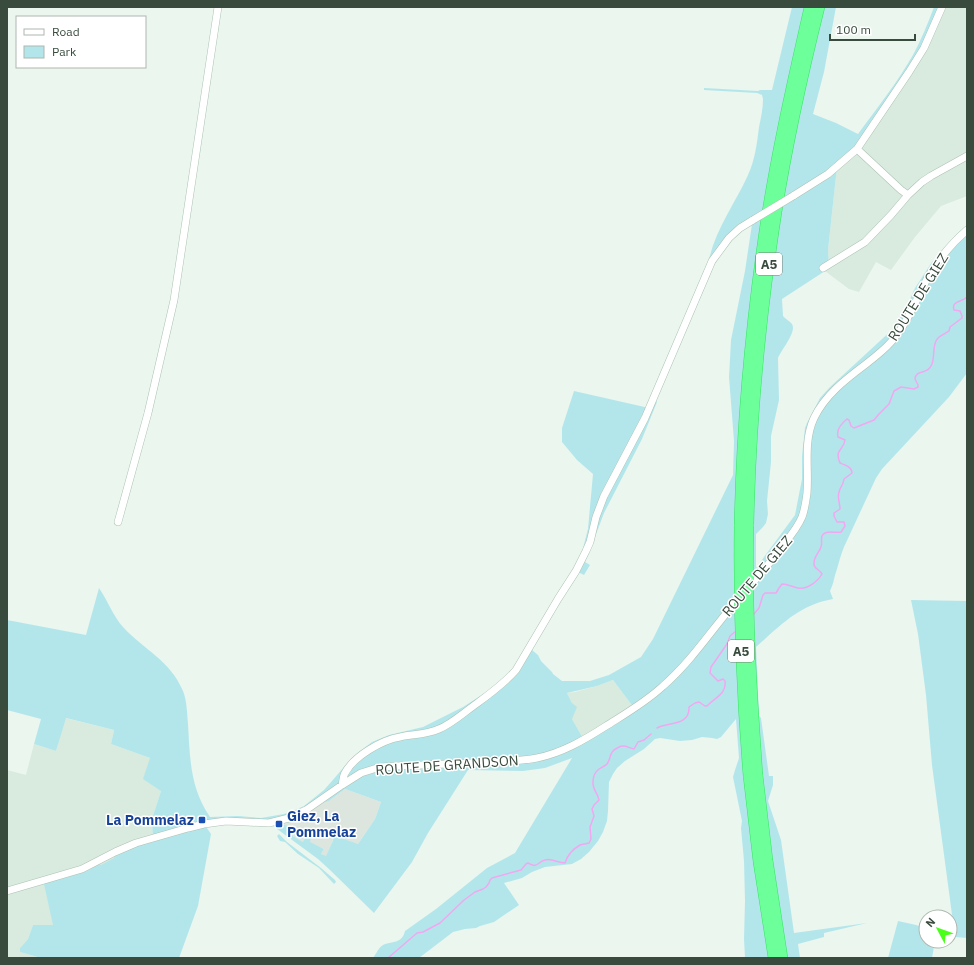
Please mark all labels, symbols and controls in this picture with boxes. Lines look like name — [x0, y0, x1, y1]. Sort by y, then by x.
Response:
legend — [16, 16, 146, 68]
scale bar — [830, 16, 915, 42]
text: 100 m — [836, 22, 871, 37]
text: Road — [52, 24, 80, 39]
text: Park — [52, 44, 77, 59]
street label: ROUTE DE GIEZ — [884, 250, 952, 344]
road number: A5 — [756, 253, 782, 275]
street label: ROUTE DE GIEZ — [718, 532, 796, 620]
road number: A5 — [728, 640, 754, 662]
street label: ROUTE DE GRANDSON — [375, 751, 519, 779]
place label: Giez, La Pommelaz — [287, 807, 356, 841]
place label: La Pommelaz — [106, 811, 194, 829]
marker: La Pommelaz — [197, 815, 207, 825]
marker: Giez, La Pommelaz — [274, 819, 284, 829]
north arrow — [918, 909, 958, 949]
text: N — [923, 915, 938, 930]

